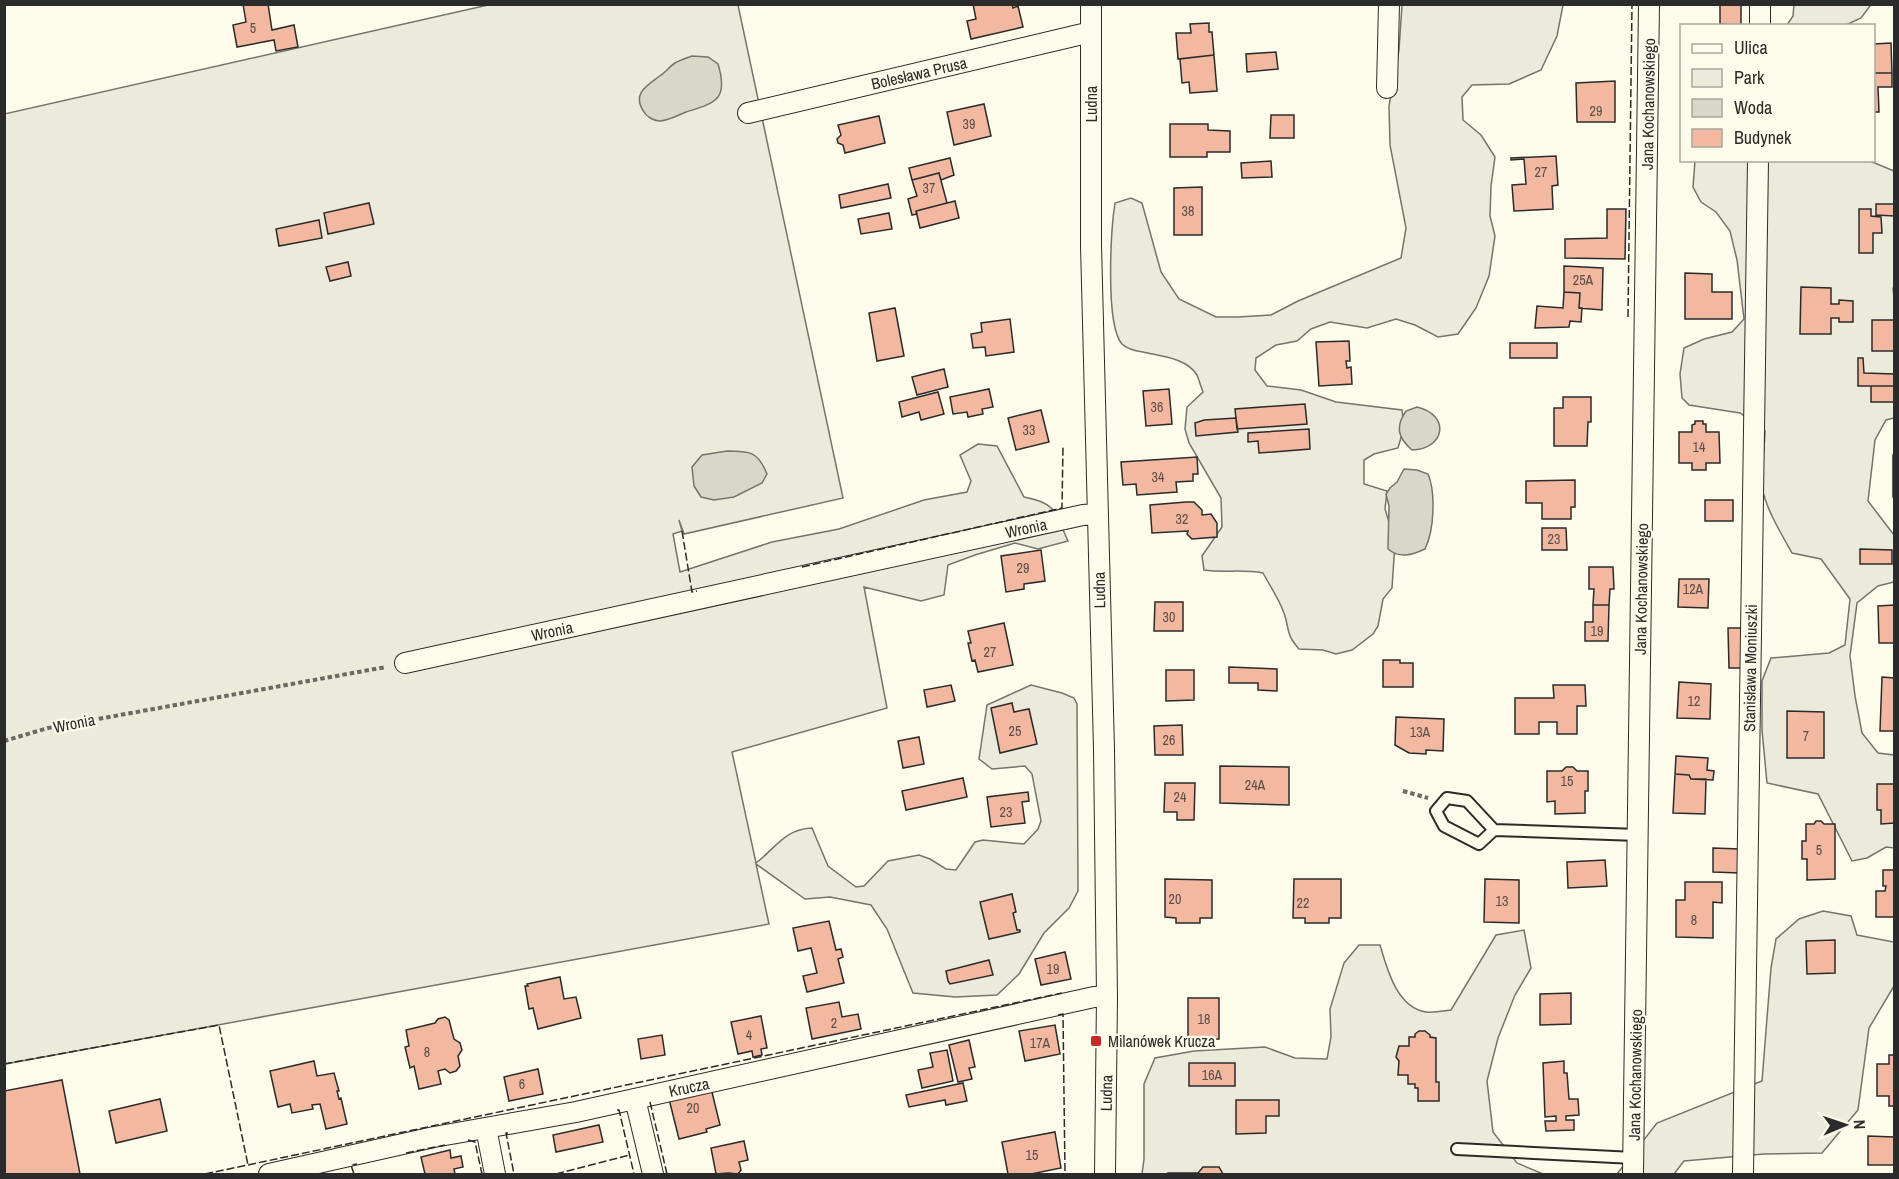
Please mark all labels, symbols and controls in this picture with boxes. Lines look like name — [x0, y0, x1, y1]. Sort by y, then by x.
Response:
house number: 5 — [250, 19, 256, 37]
legend — [1680, 24, 1875, 162]
text: Ulica — [1734, 35, 1768, 60]
street label: Jana Kochanowskiego — [1636, 38, 1660, 170]
street label: Bolesława Prusa — [869, 51, 970, 95]
text: Park — [1734, 65, 1765, 90]
street label: Ludna — [1080, 85, 1102, 122]
text: Woda — [1734, 95, 1772, 120]
house number: 29 — [1590, 102, 1602, 120]
house number: 39 — [963, 115, 975, 133]
text: Budynek — [1734, 125, 1792, 150]
house number: 27 — [1535, 163, 1547, 181]
house number: 37 — [923, 179, 935, 197]
house number: 38 — [1182, 202, 1194, 220]
house number: 25A — [1573, 271, 1594, 289]
house number: 36 — [1151, 398, 1163, 416]
house number: 33 — [1023, 421, 1035, 439]
house number: 14 — [1693, 438, 1706, 456]
house number: 34 — [1152, 468, 1165, 486]
house number: 32 — [1176, 510, 1188, 528]
street label: Wronia — [1003, 513, 1050, 543]
street label: Jana Kochanowskiego — [1629, 523, 1653, 655]
house number: 23 — [1548, 530, 1560, 548]
house number: 29 — [1017, 559, 1029, 577]
street label: Ludna — [1088, 571, 1110, 608]
house number: 12A — [1683, 580, 1704, 598]
street label: Stanisława Moniuszki — [1738, 604, 1762, 732]
house number: 30 — [1163, 608, 1175, 626]
street label: Wronia — [529, 616, 576, 646]
house number: 19 — [1591, 622, 1603, 640]
house number: 27 — [984, 643, 996, 661]
house number: 12 — [1688, 692, 1700, 710]
street label: Wronia — [51, 708, 97, 738]
house number: 25 — [1009, 722, 1021, 740]
house number: 13A — [1410, 723, 1431, 741]
house number: 7 — [1803, 727, 1809, 745]
house number: 26 — [1163, 731, 1175, 749]
house number: 15 — [1561, 772, 1573, 790]
house number: 24A — [1245, 776, 1266, 794]
house number: 24 — [1174, 788, 1187, 806]
house number: 23 — [1000, 803, 1012, 821]
house number: 5 — [1816, 841, 1822, 859]
house number: 20 — [1169, 890, 1181, 908]
house number: 13 — [1496, 892, 1508, 910]
house number: 22 — [1297, 894, 1309, 912]
house number: 8 — [1691, 911, 1697, 929]
house number: 19 — [1047, 960, 1059, 978]
street label: Jana Kochanowskiego — [1623, 1009, 1647, 1141]
house number: 18 — [1198, 1010, 1210, 1028]
house number: 2 — [831, 1014, 837, 1032]
house number: 4 — [746, 1026, 753, 1044]
place label: Milanówek Krucza — [1108, 1030, 1216, 1052]
house number: 17A — [1030, 1034, 1051, 1052]
marker: Milanówek Krucza — [1089, 1034, 1103, 1048]
house number: 8 — [424, 1043, 430, 1061]
house number: 16A — [1202, 1066, 1223, 1084]
street label: Krucza — [667, 1072, 712, 1102]
street label: Ludna — [1095, 1074, 1117, 1111]
house number: 6 — [519, 1075, 525, 1093]
north arrow — [1815, 1095, 1875, 1155]
house number: 20 — [687, 1099, 699, 1117]
text: N — [1849, 1119, 1871, 1130]
house number: 15 — [1026, 1146, 1038, 1164]

